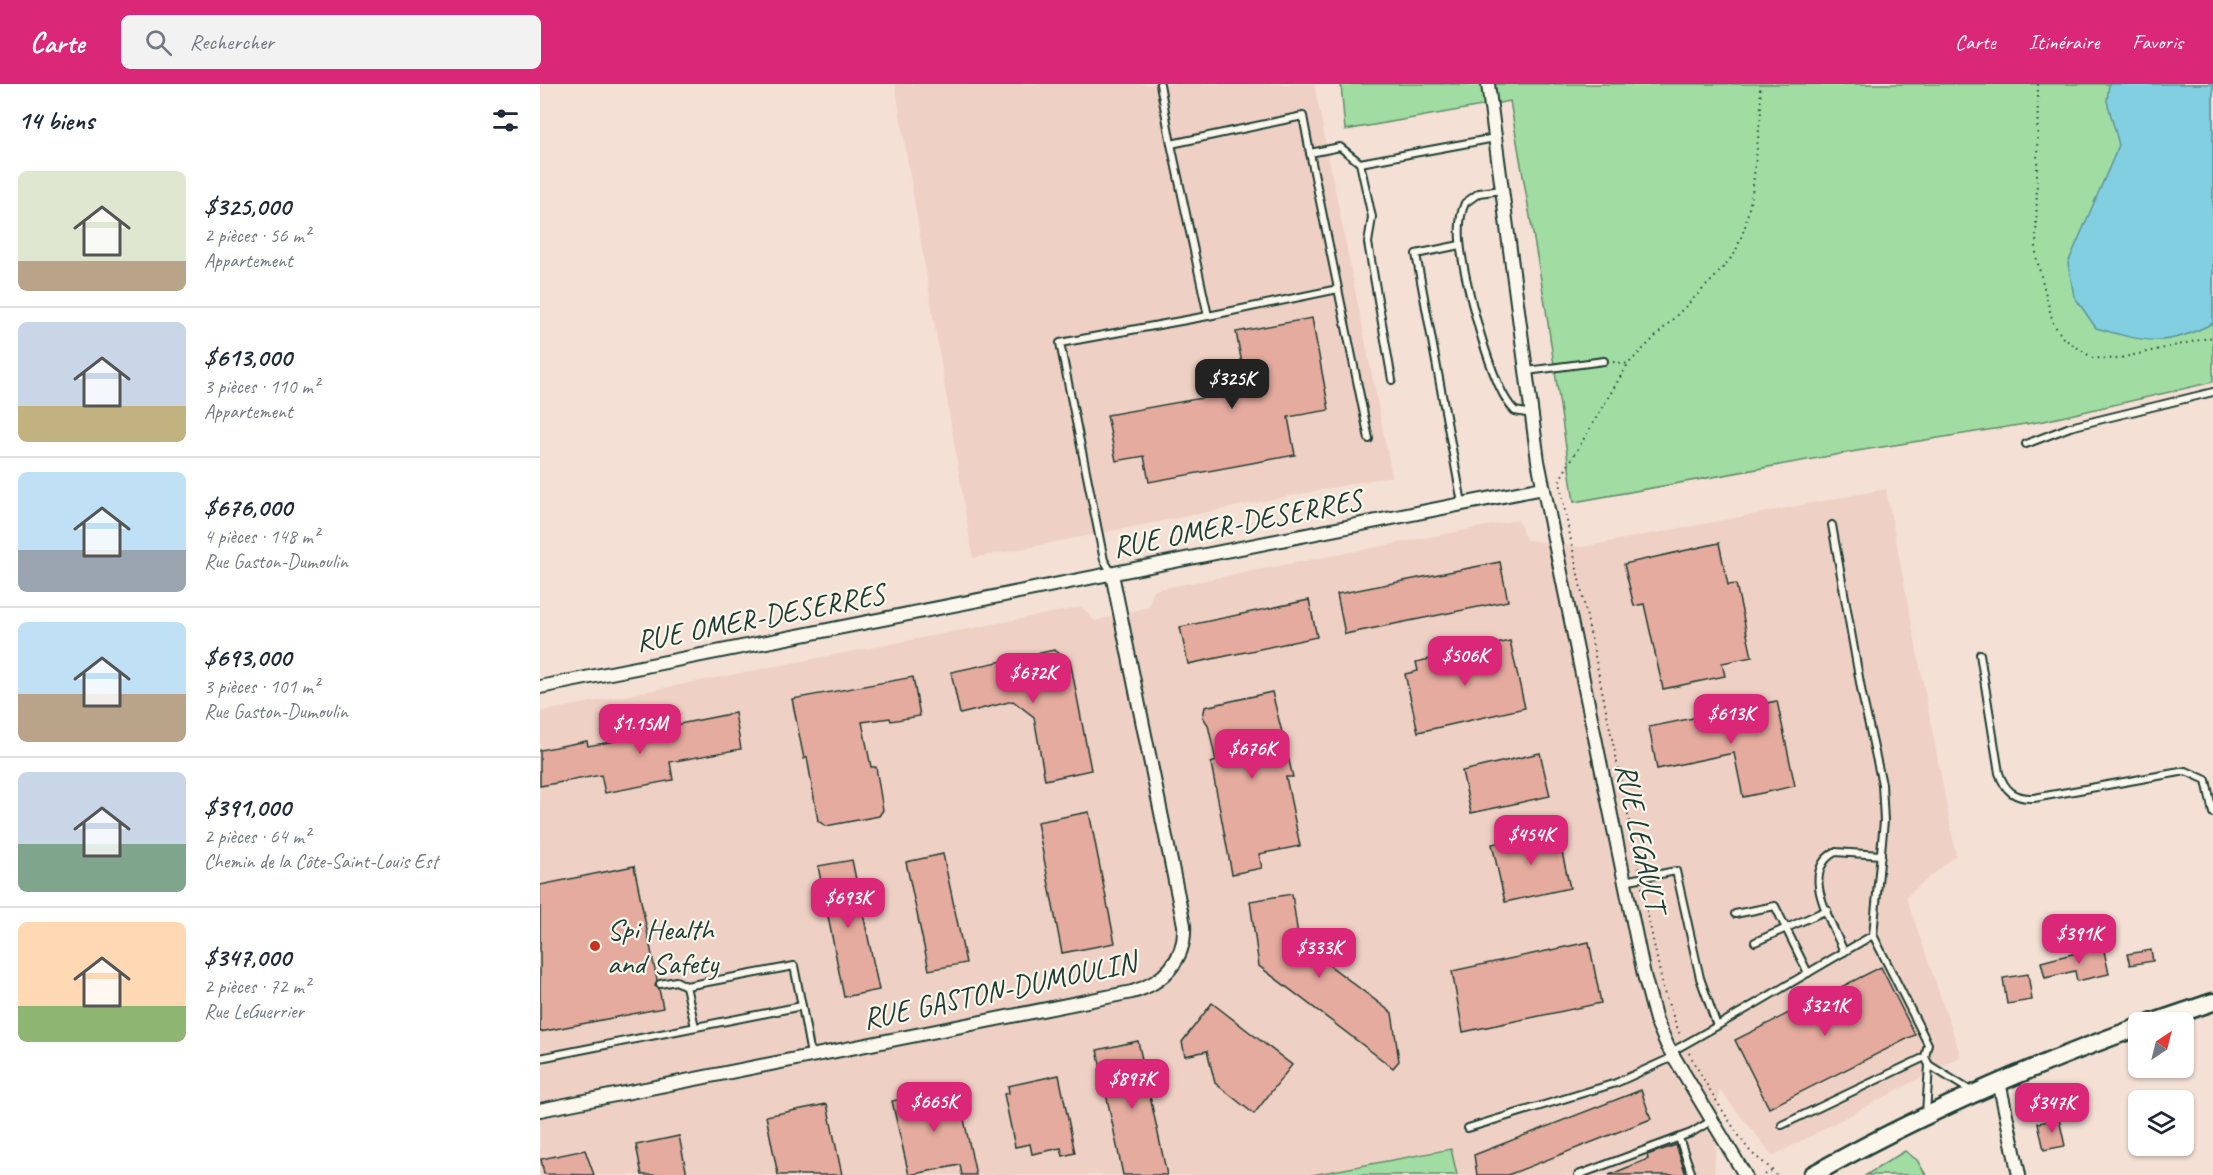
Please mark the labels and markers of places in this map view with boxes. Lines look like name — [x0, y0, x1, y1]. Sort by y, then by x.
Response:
pin: $325K — [1190, 359, 1274, 410]
pin: $506K — [1423, 636, 1507, 687]
pin: $672K — [991, 653, 1075, 704]
pin: $613K — [1689, 694, 1773, 745]
pin: $1.15M — [591, 704, 689, 755]
pin: $676K — [1210, 729, 1294, 780]
pin: $454K — [1489, 815, 1573, 866]
pin: $693K — [806, 878, 890, 929]
place label: Spi Health and Safety — [607, 910, 720, 982]
pin: $391K — [2037, 914, 2121, 965]
pin: $333K — [1277, 928, 1361, 979]
marker: Spi Health and Safety — [588, 939, 602, 953]
pin: $321K — [1783, 986, 1867, 1037]
pin: $897K — [1090, 1059, 1174, 1110]
pin: $665K — [892, 1082, 976, 1133]
pin: $347K — [2010, 1083, 2094, 1134]

